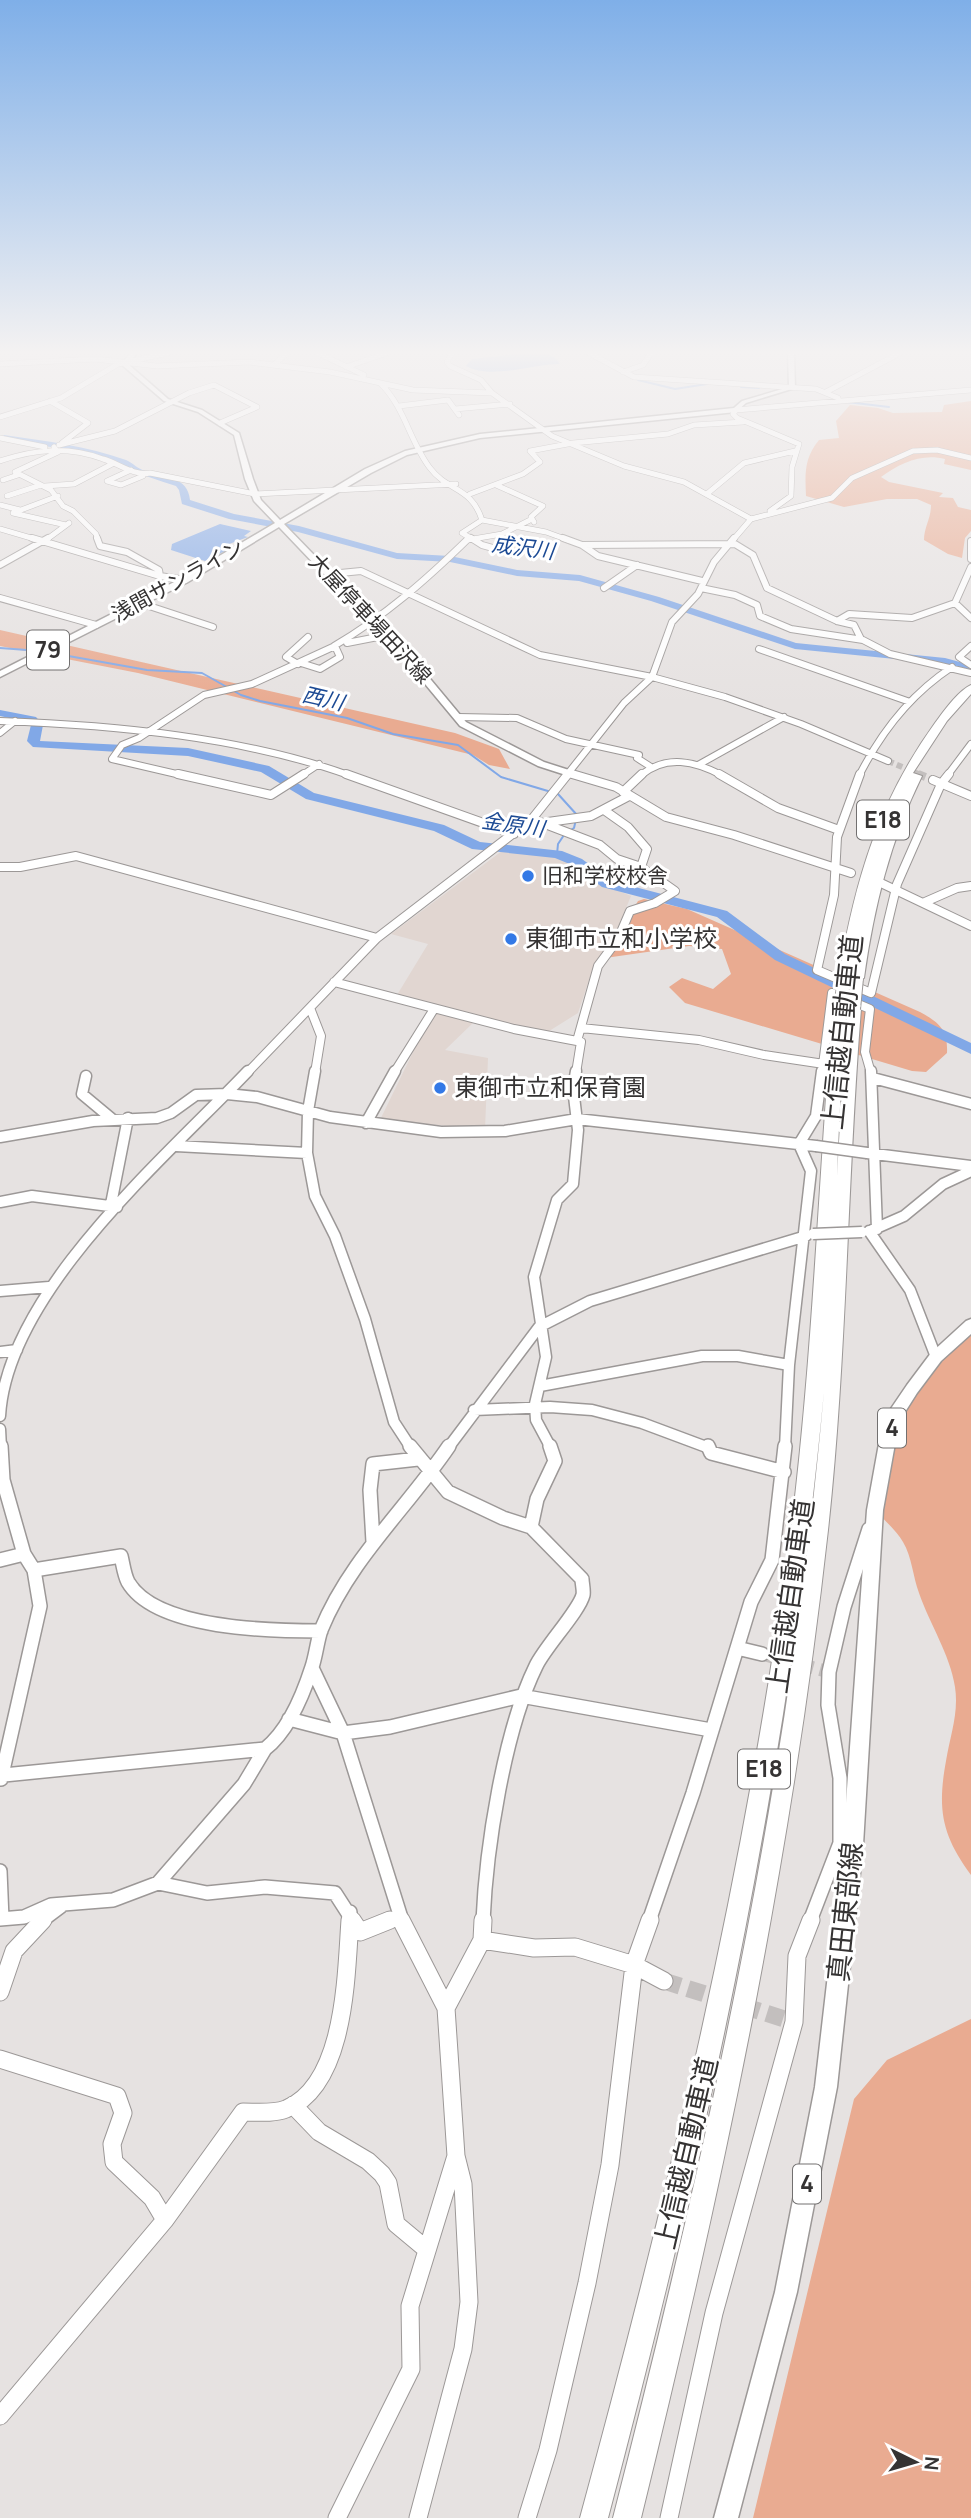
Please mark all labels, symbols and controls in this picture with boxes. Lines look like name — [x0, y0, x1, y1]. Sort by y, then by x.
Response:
water label: 成沢川 — [490, 529, 558, 565]
street label: 浅間サンライン — [106, 532, 249, 628]
street label: 大屋停車場田沢線 — [303, 547, 438, 689]
road number: 79 — [27, 630, 69, 670]
water label: 西川 — [300, 680, 349, 717]
road number: E18 — [857, 800, 909, 840]
water label: 金原川 — [480, 806, 548, 843]
place label: 旧和学校校舎 — [542, 861, 668, 889]
marker: 旧和学校校舎 — [520, 868, 536, 884]
place label: 東御市立和小学校 — [525, 921, 717, 954]
marker: 東御市立和小学校 — [503, 931, 519, 947]
street label: 上信越自動車道 — [812, 932, 870, 1131]
place label: 東御市立和保育園 — [454, 1070, 646, 1103]
marker: 東御市立和保育園 — [432, 1080, 448, 1096]
road number: 4 — [878, 1408, 906, 1448]
street label: 上信越自動車道 — [757, 1496, 821, 1696]
road number: E18 — [738, 1750, 790, 1788]
street label: 真田東部線 — [818, 1840, 870, 1984]
street label: 上信越自動車道 — [644, 2053, 726, 2253]
road number: 4 — [793, 2164, 821, 2204]
north arrow — [880, 2427, 950, 2497]
text: N — [918, 2456, 945, 2471]

